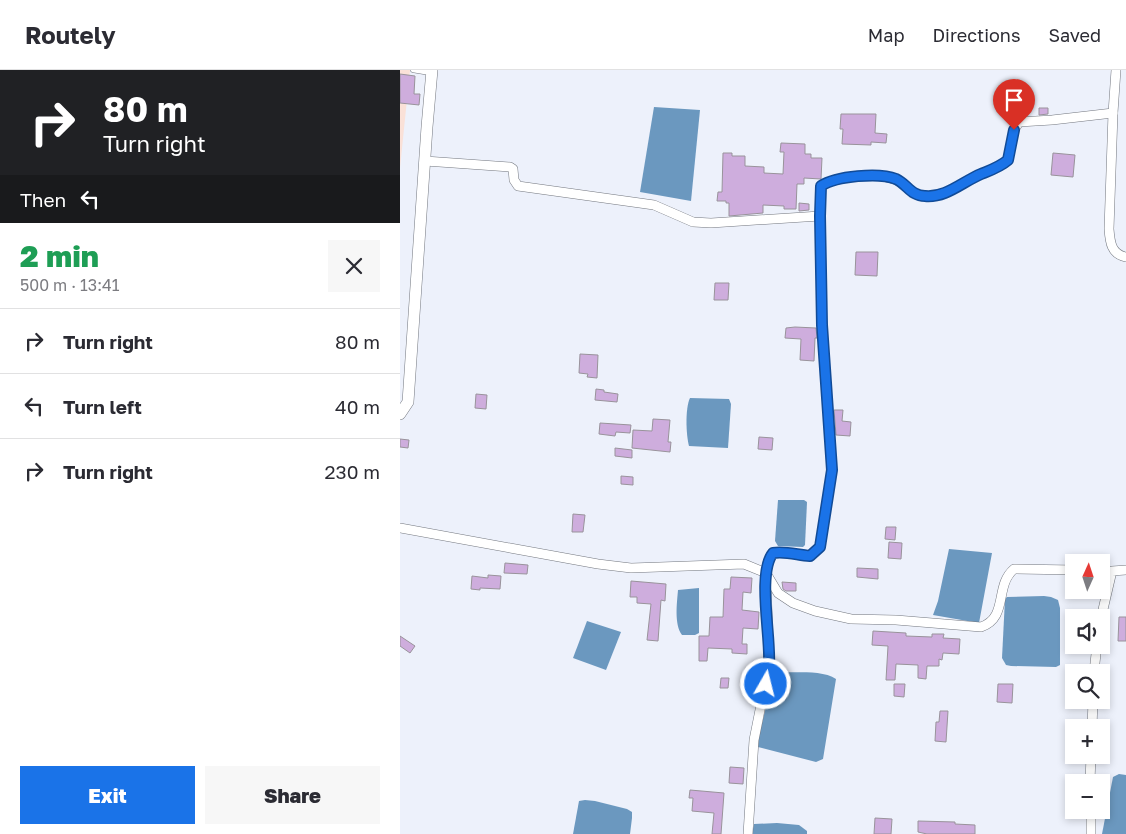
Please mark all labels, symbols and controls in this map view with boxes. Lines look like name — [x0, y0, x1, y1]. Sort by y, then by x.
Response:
text: Routely — [25, 20, 116, 49]
text: Map — [868, 24, 904, 46]
text: Directions — [932, 24, 1020, 46]
text: Saved — [1048, 24, 1101, 46]
pin — [993, 79, 1035, 130]
icon: arrive — [1000, 86, 1028, 114]
text: 80 m — [103, 88, 188, 130]
icon: right — [20, 90, 85, 155]
text: Turn right — [103, 130, 206, 157]
icon: left — [76, 185, 104, 213]
text: Then — [20, 188, 66, 211]
text: 2 min — [20, 238, 99, 274]
button: close — [328, 240, 380, 292]
text: 500 m · 13:41 — [20, 275, 120, 295]
icon: right — [20, 327, 48, 355]
text: Turn right — [63, 330, 153, 353]
text: 80 m — [335, 330, 380, 353]
icon: left — [20, 392, 48, 420]
text: Turn left — [63, 395, 142, 418]
text: 40 m — [335, 395, 380, 418]
icon: right — [20, 457, 48, 485]
text: Turn right — [63, 460, 153, 483]
text: 230 m — [325, 460, 380, 483]
north arrow — [1065, 554, 1110, 599]
map controls — [1065, 554, 1110, 819]
button: sound — [1065, 609, 1110, 654]
position arrow — [739, 657, 791, 709]
button: search — [1065, 664, 1110, 709]
button: + — [1065, 719, 1110, 764]
button: Exit — [20, 766, 195, 824]
button: Share — [205, 766, 380, 824]
button: − — [1065, 774, 1110, 819]

